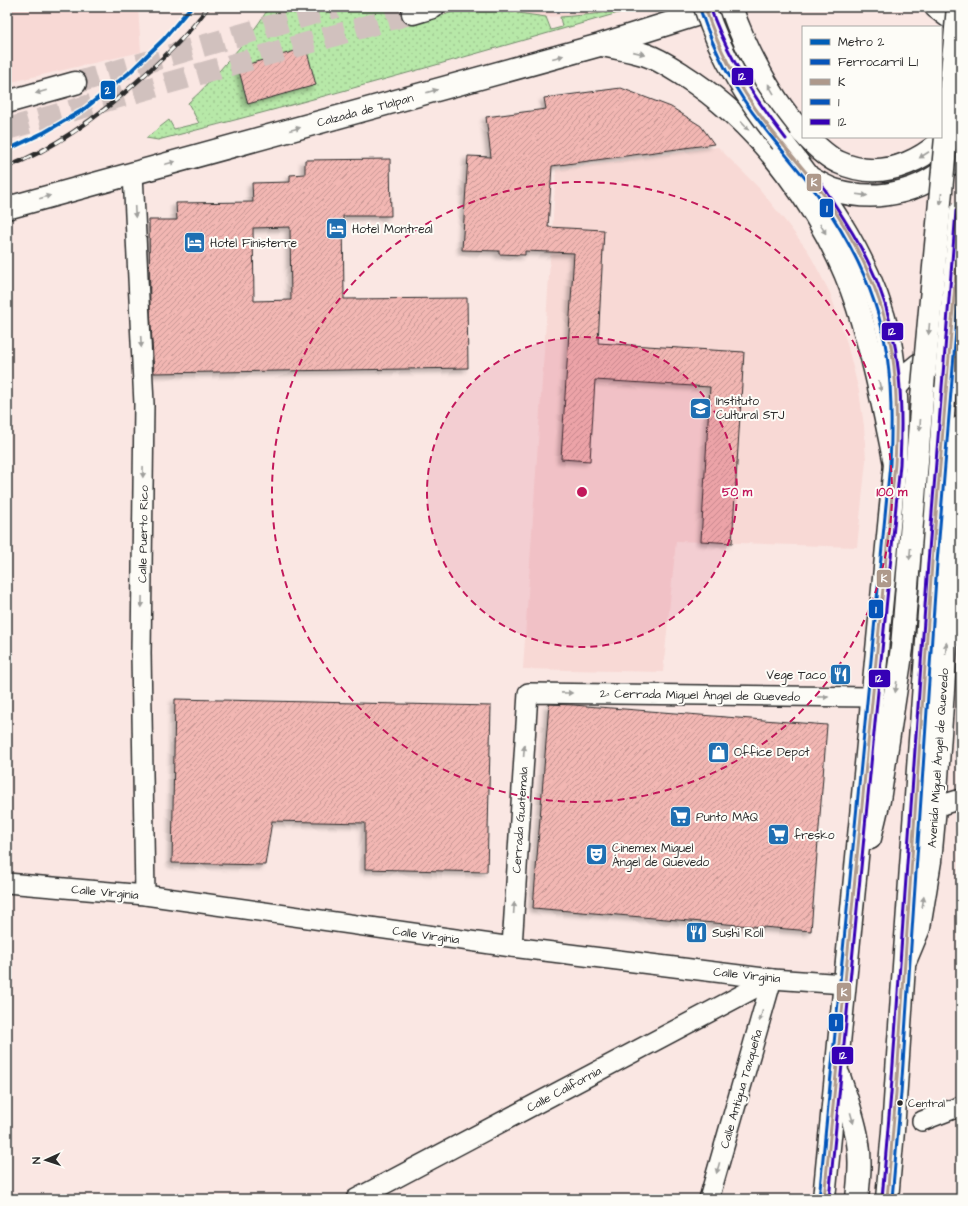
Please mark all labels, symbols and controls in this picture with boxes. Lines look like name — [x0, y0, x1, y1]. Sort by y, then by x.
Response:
legend — [802, 26, 942, 138]
text: Metro 2 — [838, 34, 884, 51]
one-way arrow — [632, 51, 645, 57]
one-way arrow — [551, 53, 564, 59]
text: Ferrocarril L1 — [838, 54, 919, 71]
line badge: 12 — [731, 67, 754, 86]
text: 12 — [738, 69, 747, 84]
text: K — [838, 74, 846, 91]
line badge: 2 — [100, 80, 116, 100]
text: 2 — [104, 83, 112, 98]
one-way arrow — [767, 83, 774, 94]
one-way arrow — [427, 88, 439, 94]
street label: Calzada de Tlalpan — [315, 89, 415, 132]
one-way arrow — [35, 90, 47, 96]
text: 1 — [838, 94, 840, 111]
text: 12 — [838, 114, 847, 131]
one-way arrow — [740, 121, 750, 131]
one-way arrow — [290, 126, 302, 132]
one-way arrow — [918, 151, 930, 158]
one-way arrow — [164, 160, 176, 166]
line badge: K — [806, 173, 822, 192]
text: K — [811, 175, 818, 190]
one-way arrow — [856, 192, 868, 198]
one-way arrow — [937, 193, 944, 205]
one-way arrow — [38, 194, 51, 200]
line badge: 1 — [819, 198, 834, 218]
text: 1 — [826, 201, 828, 216]
one-way arrow — [131, 206, 138, 218]
hotel icon: Hotel Montreal — [324, 216, 350, 242]
place label: Hotel Montreal — [352, 221, 433, 238]
one-way arrow — [820, 223, 827, 235]
hotel icon: Hotel Finisterre — [182, 230, 208, 256]
place label: Hotel Finisterre — [210, 235, 298, 252]
line badge: 12 — [881, 322, 904, 341]
one-way arrow — [925, 323, 932, 335]
text: 12 — [888, 324, 897, 339]
one-way arrow — [138, 336, 144, 349]
one-way arrow — [877, 380, 883, 392]
place label: Instituto Cultural STJ — [716, 393, 785, 424]
school or university icon: Instituto Cultural STJ — [688, 395, 714, 421]
one-way arrow — [917, 419, 924, 431]
one-way arrow — [140, 466, 146, 479]
text: 50 m — [722, 484, 753, 501]
text: 100 m — [877, 484, 908, 501]
street label: Calle Puerto Rico — [134, 485, 153, 583]
centre of rings — [575, 485, 589, 499]
one-way arrow — [906, 548, 913, 560]
line badge: K — [876, 569, 892, 588]
text: K — [881, 571, 888, 586]
one-way arrow — [139, 596, 145, 609]
line badge: 1 — [868, 599, 884, 619]
text: 1 — [875, 602, 877, 617]
one-way arrow — [942, 642, 949, 654]
restaurant icon: Vege Taco — [828, 662, 854, 688]
place label: Vege Taco — [767, 667, 826, 685]
street label: Avenida Miguel Ángel de Quevedo — [924, 668, 954, 848]
line badge: 12 — [868, 669, 891, 688]
text: 12 — [875, 671, 884, 686]
one-way arrow — [893, 681, 899, 693]
street label: 2ª Cerrada Miguel Ángel de Quevedo — [600, 685, 801, 707]
one-way arrow — [561, 690, 574, 696]
one-way arrow — [817, 694, 830, 700]
shop icon: Office Depot — [705, 739, 731, 765]
place label: Office Depot — [734, 744, 810, 761]
one-way arrow — [521, 745, 528, 757]
street label: Cerrada Guatemala — [508, 766, 533, 874]
supermarket icon: Punto MAQ — [667, 804, 693, 830]
place label: Punto MAQ — [696, 809, 759, 826]
supermarket icon: fresko — [765, 822, 791, 848]
place label: fresko — [794, 827, 835, 844]
place label: Cinemex Miguel Ángel de Quevedo — [612, 840, 710, 872]
theatre icon: Cinemex Miguel Ángel de Quevedo — [584, 842, 610, 868]
street label: Calle Virginia — [70, 881, 139, 905]
one-way arrow — [920, 896, 926, 909]
one-way arrow — [511, 902, 518, 914]
restaurant icon: Sushi Roll — [683, 920, 709, 946]
street label: Calle Virginia — [391, 922, 461, 950]
place label: Sushi Roll — [712, 925, 764, 942]
street label: Calle Virginia — [712, 964, 781, 988]
line badge: K — [836, 982, 852, 1002]
text: K — [841, 985, 848, 1000]
one-way arrow — [758, 1010, 764, 1023]
line badge: 1 — [828, 1013, 844, 1032]
text: 1 — [835, 1015, 837, 1030]
street label: Calle Antigua Taxqueña — [716, 1028, 768, 1151]
line badge: 12 — [831, 1046, 854, 1065]
text: 12 — [839, 1048, 848, 1063]
street label: Calle California — [524, 1063, 605, 1116]
place label: Central — [908, 1096, 945, 1111]
marker: Central — [895, 1098, 905, 1108]
one-way arrow — [849, 1112, 855, 1124]
north arrow — [26, 1140, 66, 1180]
text: N — [29, 1157, 44, 1164]
one-way arrow — [715, 1162, 721, 1174]

